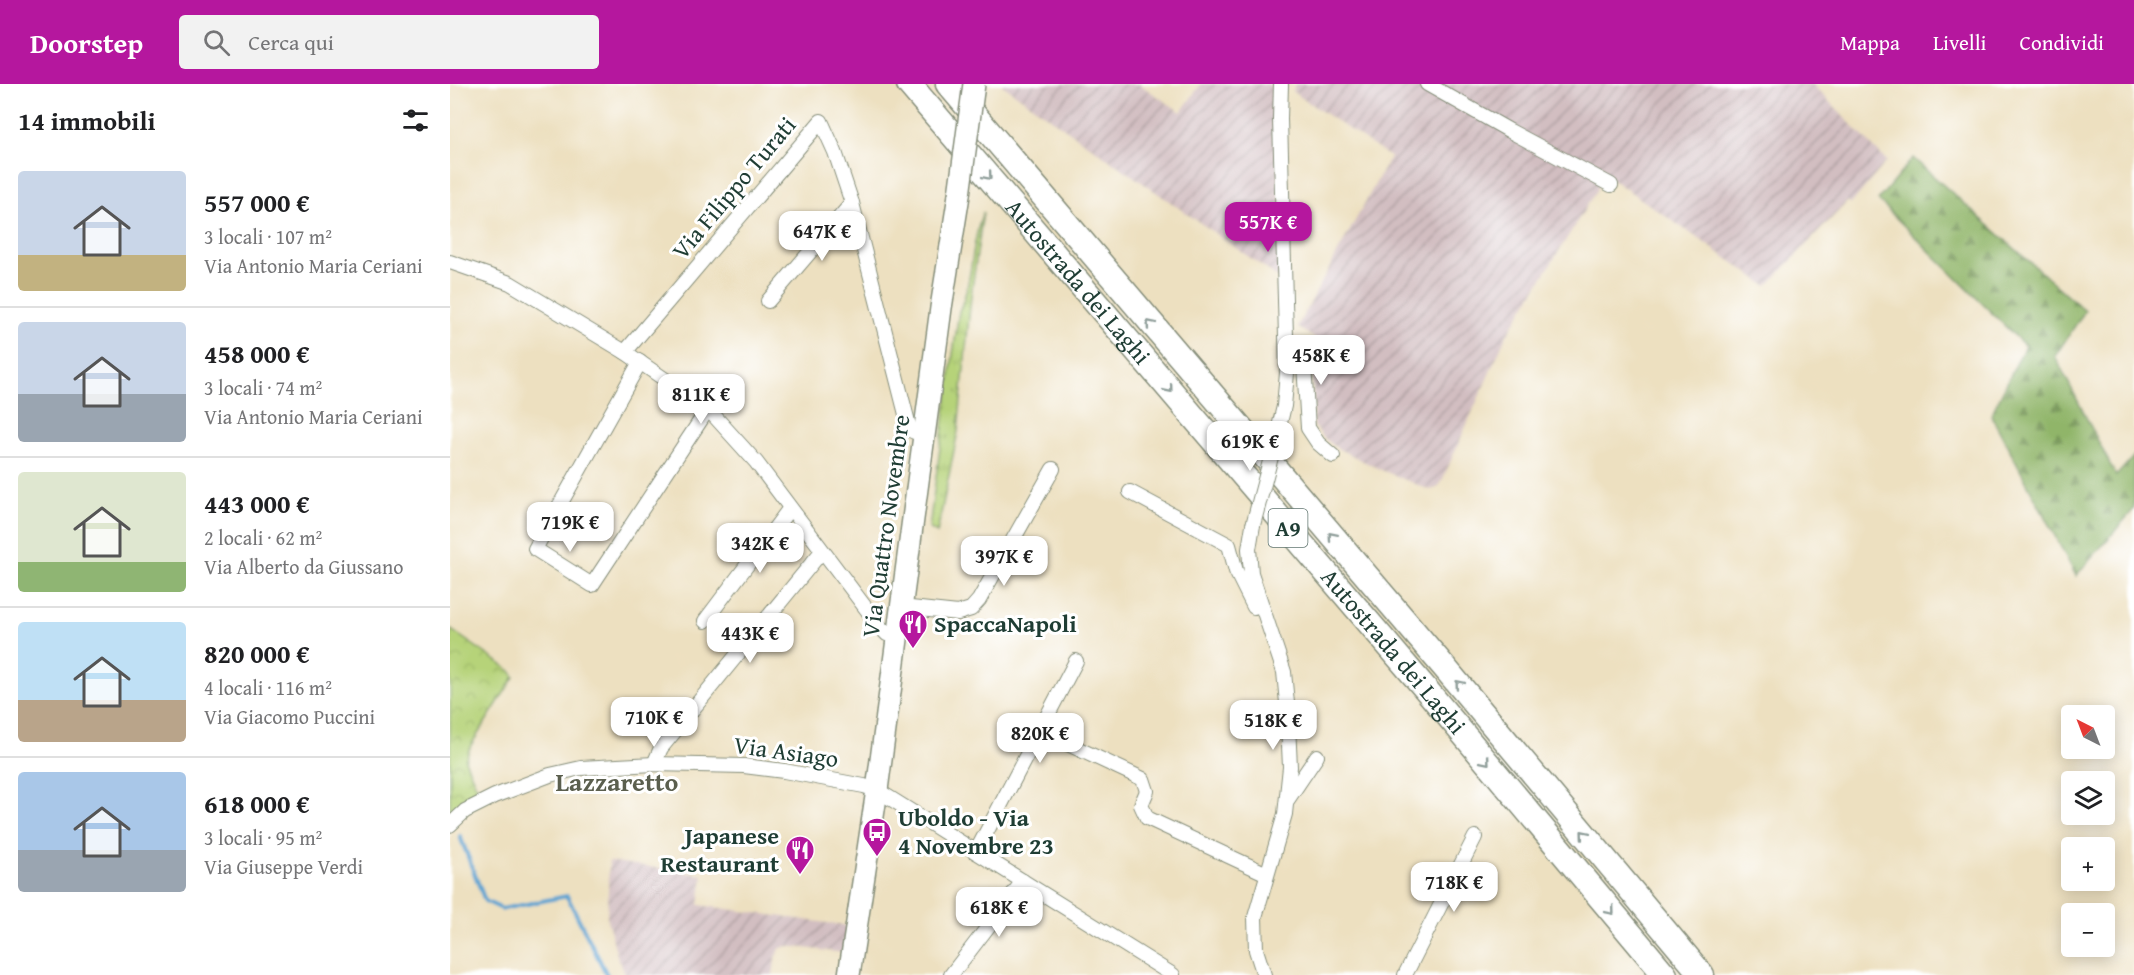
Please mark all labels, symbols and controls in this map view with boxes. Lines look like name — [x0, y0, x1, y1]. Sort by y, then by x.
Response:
search box — [179, 15, 599, 69]
text: Doorstep — [30, 22, 143, 63]
icon: search — [200, 26, 233, 59]
text: Cerca qui — [248, 26, 334, 58]
text: Mappa — [1840, 27, 1900, 58]
text: Livelli — [1933, 27, 1987, 58]
text: Condividi — [2020, 27, 2104, 58]
text: 14 immobili — [18, 101, 156, 140]
icon: filters — [399, 104, 432, 137]
street label: Via Filippo Turati — [663, 108, 804, 267]
one-way arrow — [981, 169, 992, 180]
text: 557 000 € — [204, 183, 310, 222]
street label: Autostrada dei Laghi — [997, 191, 1159, 372]
icon: home — [66, 195, 138, 267]
pin: 557K € — [1219, 202, 1317, 253]
text: 557K € — [1239, 207, 1297, 236]
pin: 647K € — [773, 211, 871, 262]
text: 647K € — [793, 216, 851, 245]
text: 3 locali · 107 m² — [204, 222, 332, 251]
text: Via Antonio Maria Ceriani — [204, 251, 423, 280]
one-way arrow — [1147, 320, 1158, 331]
text: 458 000 € — [204, 334, 310, 373]
pin: 458K € — [1272, 335, 1370, 386]
text: 458K € — [1292, 340, 1350, 369]
icon: home — [66, 346, 138, 418]
text: 3 locali · 74 m² — [204, 373, 322, 402]
pin: 811K € — [652, 374, 750, 425]
text: 811K € — [672, 379, 730, 408]
one-way arrow — [1162, 382, 1173, 393]
text: Via Antonio Maria Ceriani — [204, 402, 423, 431]
street label: Via Quattro Novembre — [853, 412, 918, 640]
pin: 619K € — [1201, 421, 1299, 472]
text: 619K € — [1221, 426, 1279, 455]
text: 443 000 € — [204, 484, 310, 523]
icon: home — [66, 496, 138, 568]
pin: 719K € — [521, 502, 619, 553]
text: 719K € — [541, 507, 599, 536]
road number: A9 — [1268, 509, 1308, 547]
text: 2 locali · 62 m² — [204, 523, 322, 552]
pin: 342K € — [711, 523, 809, 574]
text: 342K € — [731, 528, 789, 557]
one-way arrow — [1328, 532, 1339, 543]
pin: 397K € — [955, 536, 1053, 587]
text: 397K € — [975, 541, 1033, 570]
text: Via Alberto da Giussano — [204, 552, 403, 581]
street label: Autostrada dei Laghi — [1313, 560, 1475, 742]
place label: SpaccaNapoli — [934, 606, 1077, 641]
restaurant icon: SpaccaNapoli — [897, 608, 929, 650]
pin: 443K € — [701, 613, 799, 664]
text: 443K € — [721, 618, 779, 647]
text: 820 000 € — [204, 634, 310, 673]
icon: home — [66, 646, 138, 718]
text: 4 locali · 116 m² — [204, 673, 332, 702]
one-way arrow — [1455, 680, 1466, 691]
pin: 710K € — [605, 697, 703, 748]
pin: 518K € — [1224, 700, 1322, 751]
text: Via Giacomo Puccini — [204, 702, 375, 731]
text: 710K € — [625, 702, 683, 731]
text: 518K € — [1244, 705, 1302, 734]
north arrow — [2061, 705, 2115, 759]
map controls — [2061, 705, 2115, 957]
pin: 820K € — [991, 713, 1089, 764]
text: 820K € — [1011, 718, 1069, 747]
street label: Via Asiago — [731, 727, 841, 776]
one-way arrow — [1478, 754, 1489, 765]
district label: Lazzaretto — [556, 762, 679, 801]
button: layers — [2061, 771, 2115, 825]
text: 618 000 € — [204, 784, 310, 823]
icon: home — [66, 796, 138, 868]
place label: Uboldo - Via 4 Novembre 23 — [898, 800, 1054, 863]
bus stop icon: Uboldo - Via 4 Novembre 23 — [861, 816, 893, 858]
place label: Japanese Restaurant — [661, 818, 779, 881]
text: 3 locali · 95 m² — [204, 823, 322, 852]
one-way arrow — [1580, 829, 1591, 840]
restaurant icon: Japanese Restaurant — [784, 834, 816, 876]
button: + — [2061, 837, 2115, 891]
text: Via Giuseppe Verdi — [204, 852, 363, 881]
pin: 718K € — [1405, 862, 1503, 913]
text: 718K € — [1425, 867, 1483, 896]
pin: 618K € — [950, 887, 1048, 938]
text: 618K € — [970, 892, 1028, 921]
button: − — [2061, 903, 2115, 957]
one-way arrow — [1604, 904, 1615, 915]

